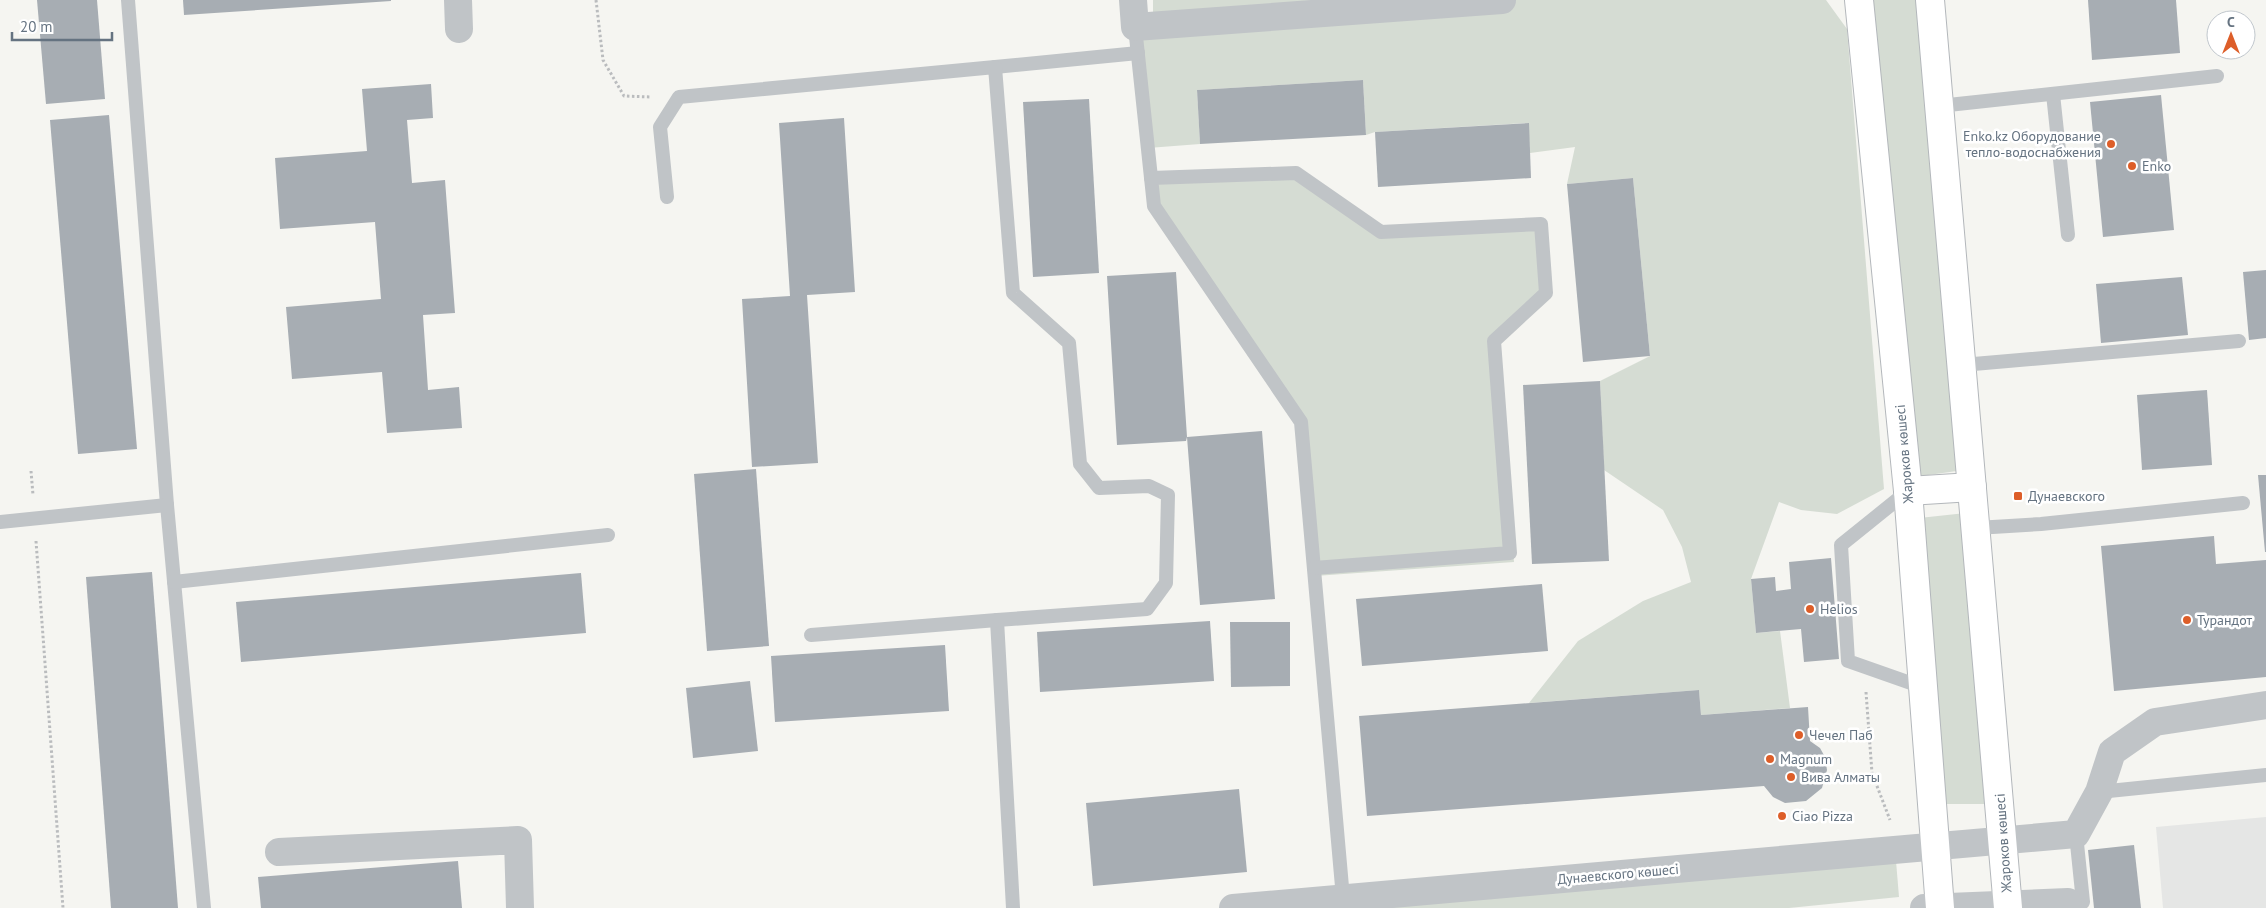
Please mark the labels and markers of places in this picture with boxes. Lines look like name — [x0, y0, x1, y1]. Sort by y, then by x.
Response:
place label: Enko.kz Оборудование тепло-водоснабжения — [1963, 127, 2101, 161]
marker: Enko.kz Оборудование тепло-водоснабжения — [2105, 138, 2117, 150]
place label: Enko — [2142, 157, 2171, 175]
marker: Enko — [2126, 160, 2138, 172]
place label: Дунаевского — [2028, 487, 2105, 505]
marker: Дунаевского — [2012, 490, 2024, 502]
place label: Helios — [1820, 600, 1858, 618]
marker: Helios — [1804, 603, 1816, 615]
place label: Турандот — [2197, 611, 2252, 629]
marker: Турандот — [2181, 614, 2193, 626]
place label: Чечел Паб — [1809, 726, 1873, 744]
marker: Чечел Паб — [1793, 729, 1805, 741]
place label: Magnum — [1780, 750, 1832, 768]
marker: Magnum — [1764, 753, 1776, 765]
place label: Вива Алматы — [1801, 768, 1880, 786]
marker: Вива Алматы — [1785, 771, 1797, 783]
place label: Ciao Pizza — [1792, 807, 1853, 825]
marker: Ciao Pizza — [1776, 810, 1788, 822]

